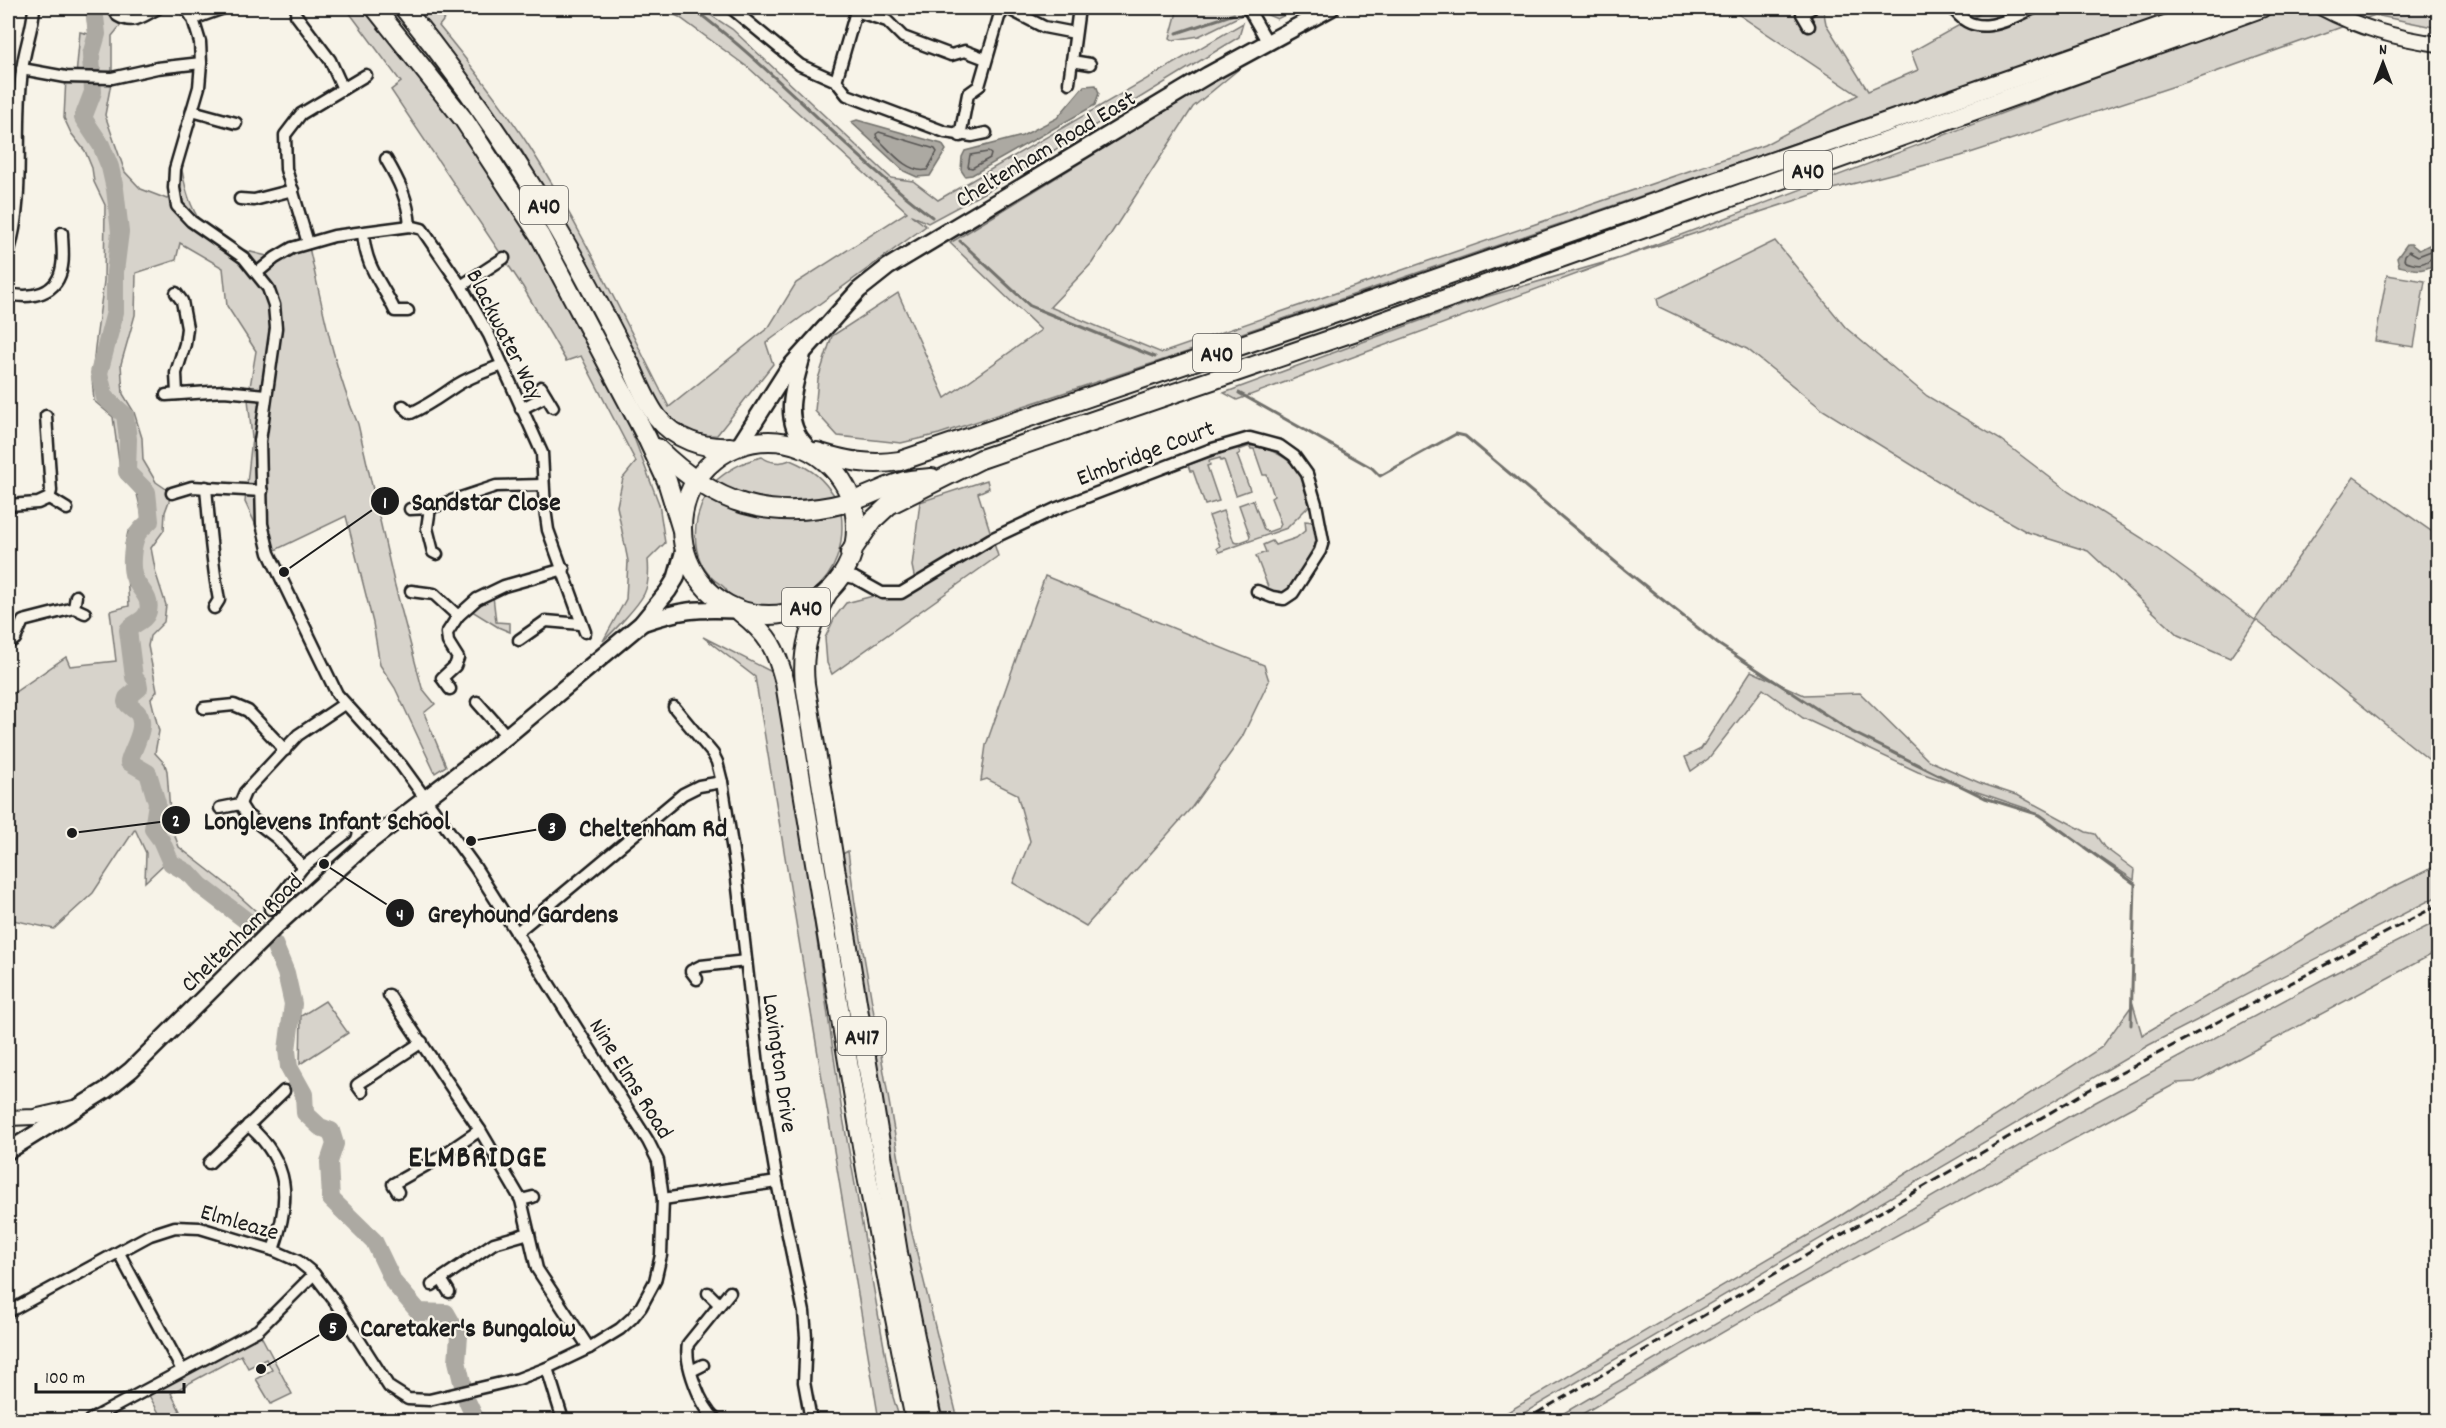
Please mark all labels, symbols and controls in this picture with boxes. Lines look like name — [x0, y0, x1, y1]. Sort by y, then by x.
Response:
north arrow — [2353, 33, 2413, 93]
text: N — [2379, 39, 2387, 62]
street label: Cheltenham Road East — [950, 83, 1143, 218]
road number: A40 — [1784, 151, 1832, 189]
road number: A40 — [520, 186, 568, 224]
street label: Blackwater Way — [456, 264, 552, 408]
road number: A40 — [1193, 334, 1241, 372]
street label: Elmbridge Court — [1072, 413, 1220, 497]
callout: Sandstar Close — [370, 479, 573, 523]
text: Sandstar Close — [411, 486, 561, 523]
text: 1 — [383, 492, 387, 517]
road number: A40 — [782, 588, 830, 626]
callout: Longlevens Infant School — [161, 798, 462, 842]
text: Longlevens Infant School — [204, 805, 451, 842]
callout: Cheltenham Rd — [537, 805, 739, 849]
text: 2 — [172, 810, 180, 835]
text: Cheltenham Rd — [579, 812, 727, 849]
text: 3 — [548, 817, 556, 842]
street label: Cheltenham Road — [174, 867, 312, 1002]
callout: Greyhound Gardens — [385, 891, 631, 935]
text: Greyhound Gardens — [427, 898, 619, 935]
text: 4 — [396, 904, 404, 929]
street label: Lavington Drive — [751, 992, 805, 1135]
street label: Nine Elms Road — [579, 1013, 680, 1147]
road number: A417 — [838, 1017, 886, 1055]
district label: ELMBRIDGE — [408, 1139, 548, 1182]
street label: Elmleaze — [196, 1196, 282, 1251]
callout: Caretaker's Bungalow — [318, 1305, 587, 1349]
text: Caretaker's Bungalow — [360, 1312, 576, 1349]
text: 5 — [329, 1317, 337, 1342]
scale bar — [36, 1356, 184, 1394]
text: 100 m — [45, 1367, 85, 1392]

